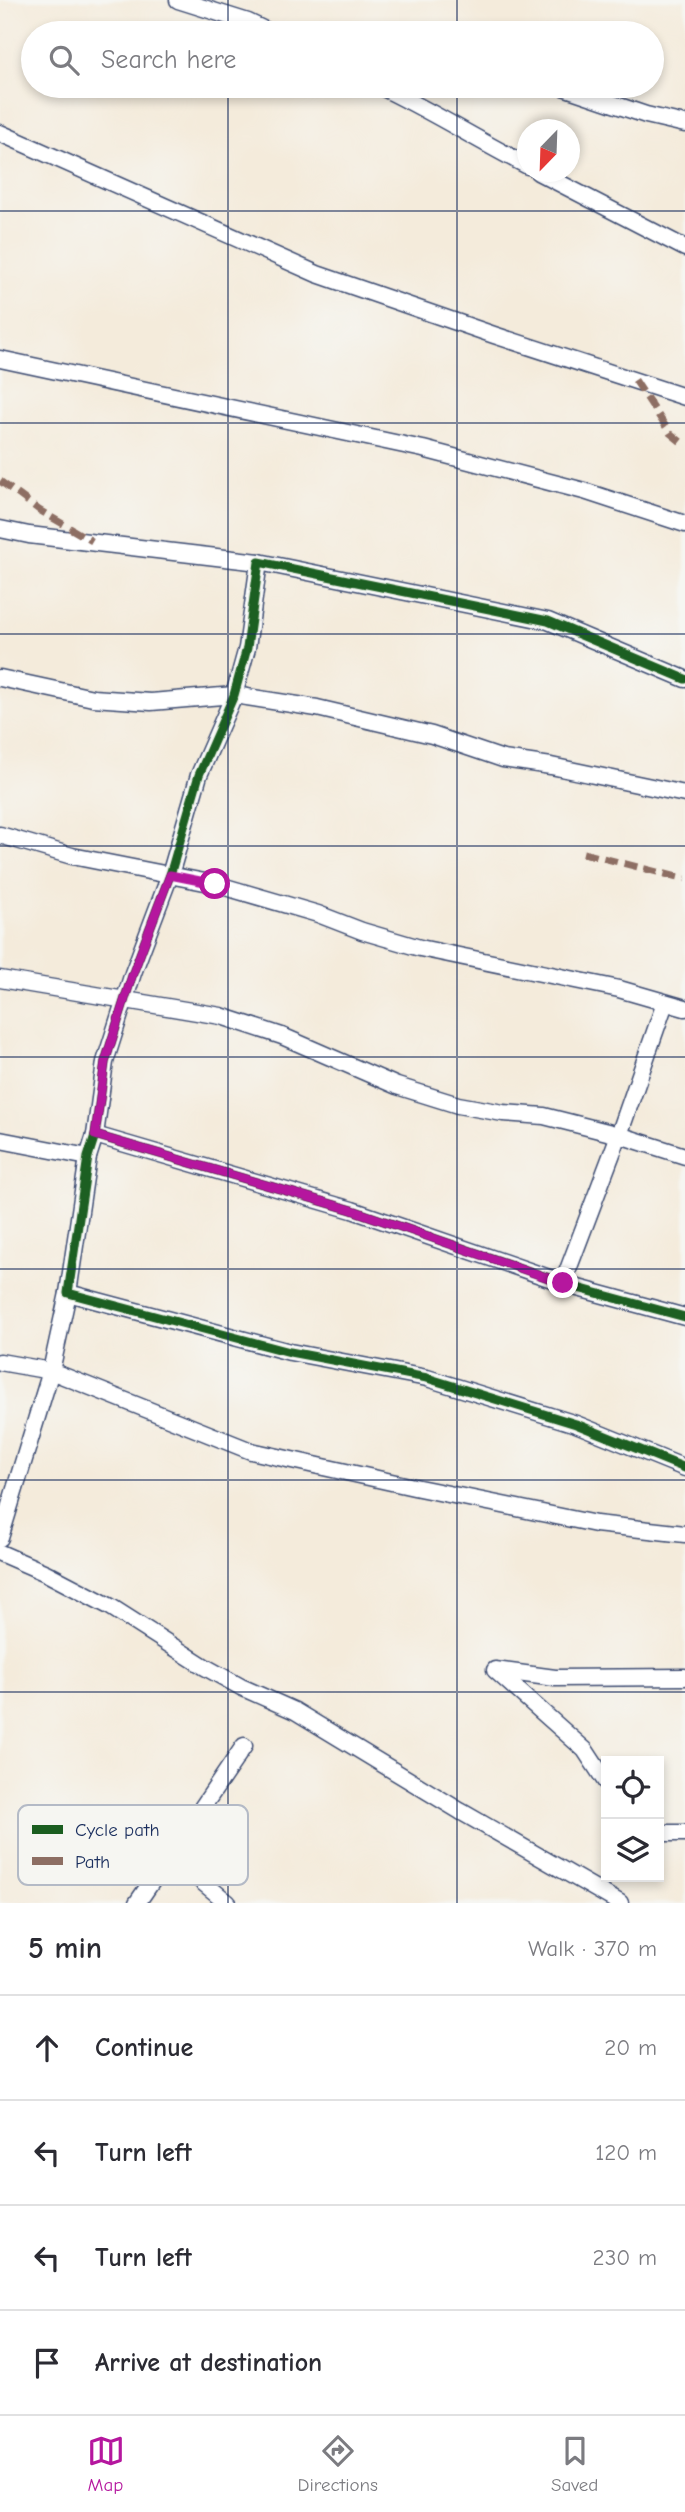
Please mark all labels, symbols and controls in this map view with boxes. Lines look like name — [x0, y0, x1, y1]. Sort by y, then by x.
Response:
search box — [21, 21, 664, 98]
icon: search — [45, 41, 83, 79]
text: Search here — [101, 45, 236, 75]
north arrow — [517, 119, 580, 182]
route start — [199, 868, 230, 899]
route end — [547, 1267, 578, 1298]
map controls — [601, 1756, 664, 1882]
button: locate — [601, 1756, 664, 1819]
legend — [18, 1805, 248, 1885]
text: Cycle path — [75, 1819, 160, 1841]
button: layers — [601, 1819, 664, 1882]
text: Path — [75, 1851, 110, 1873]
text: 5 min — [28, 1931, 102, 1966]
text: Walk · 370 m — [528, 1935, 657, 1962]
icon: ahead — [28, 2029, 66, 2067]
text: Continue — [95, 2033, 193, 2063]
text: 20 m — [604, 2034, 657, 2061]
icon: left — [28, 2134, 66, 2172]
text: Turn left — [95, 2138, 192, 2168]
text: 120 m — [595, 2139, 657, 2166]
icon: left — [28, 2239, 66, 2277]
text: Turn left — [95, 2243, 192, 2273]
text: 230 m — [593, 2244, 657, 2271]
icon: arrive — [28, 2344, 66, 2382]
text: Arrive at destination — [95, 2348, 322, 2378]
tab: Map — [87, 2432, 125, 2496]
tab: Directions — [298, 2432, 378, 2496]
tab: Saved — [551, 2432, 598, 2496]

